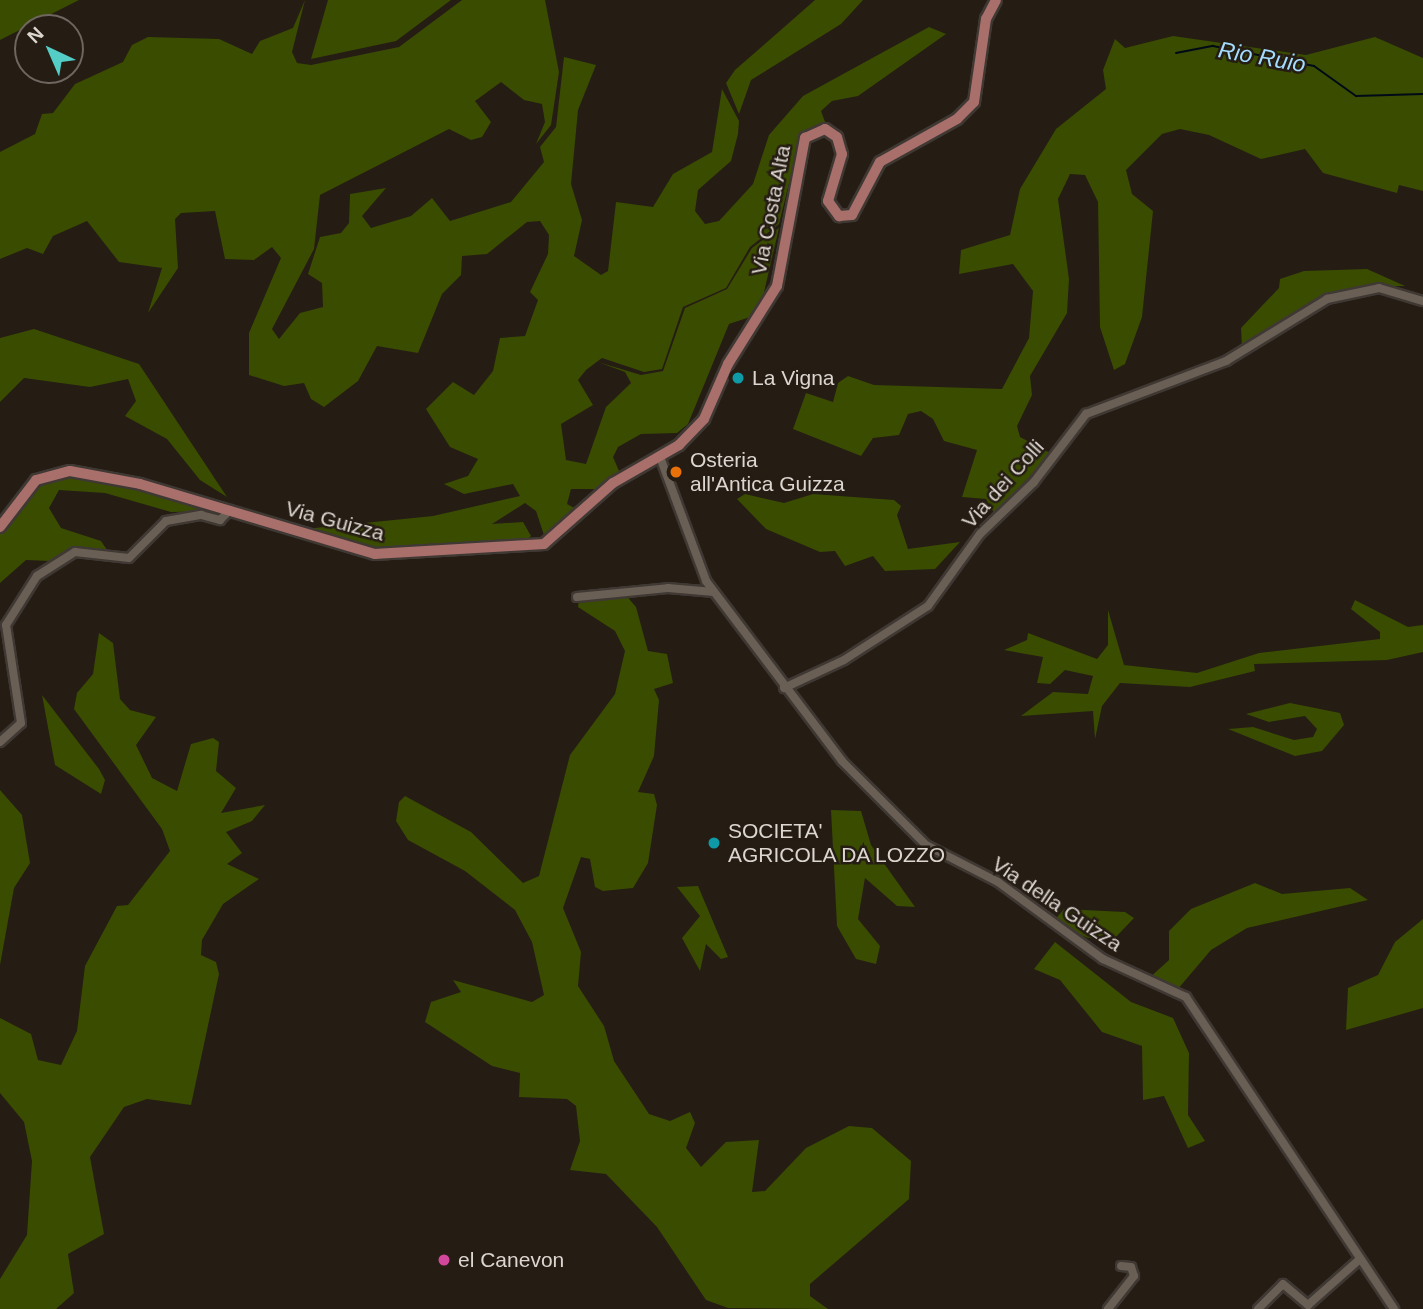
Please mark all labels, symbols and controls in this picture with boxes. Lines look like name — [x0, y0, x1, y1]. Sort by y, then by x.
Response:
north arrow — [14, 14, 84, 84]
text: N — [23, 23, 48, 47]
water label: Rio Ruio — [1216, 36, 1308, 78]
street label: Via Costa Alta — [746, 142, 796, 278]
place label: La Vigna — [752, 365, 835, 391]
marker: La Vigna — [730, 370, 746, 386]
street label: Via dei Colli — [957, 435, 1049, 533]
place label: Osteria all'Antica Guizza — [690, 447, 845, 497]
marker: Osteria all'Antica Guizza — [668, 464, 684, 480]
street label: Via Guizza — [283, 496, 387, 546]
place label: SOCIETA' AGRICOLA DA LOZZO — [728, 818, 947, 868]
marker: SOCIETA' AGRICOLA DA LOZZO — [706, 835, 722, 851]
street label: Via della Guizza — [987, 851, 1127, 957]
place label: el Canevon — [458, 1247, 564, 1273]
marker: el Canevon — [436, 1252, 452, 1268]

